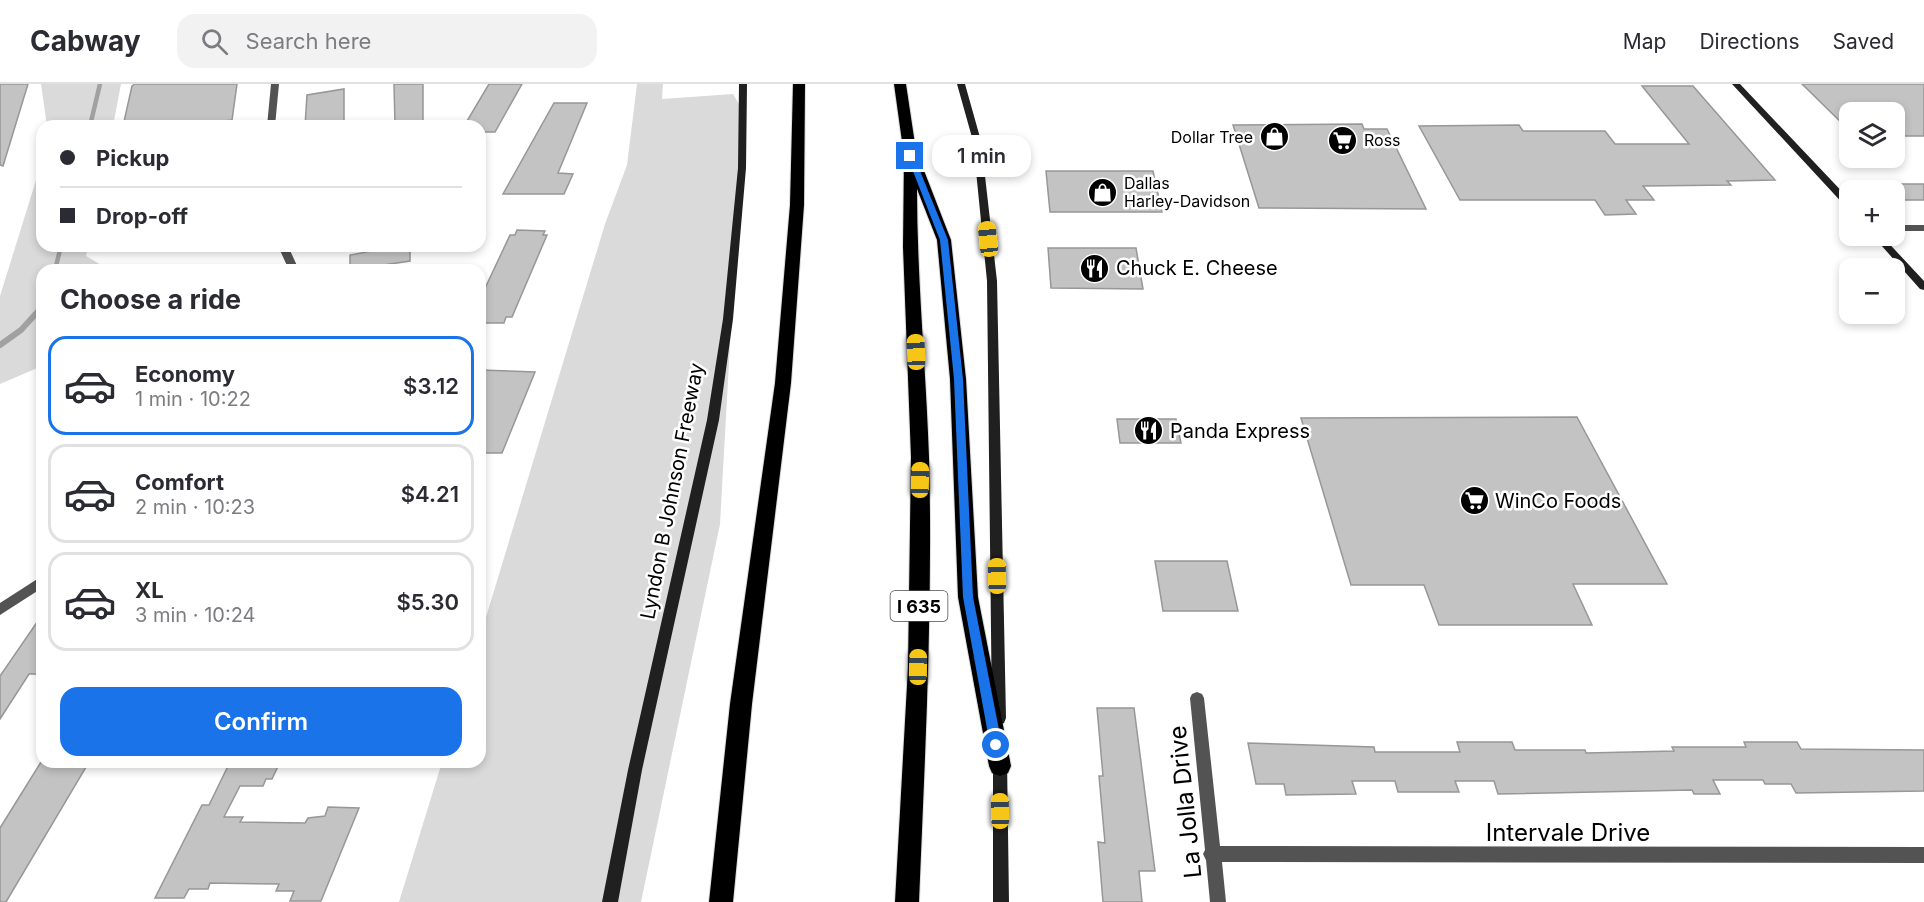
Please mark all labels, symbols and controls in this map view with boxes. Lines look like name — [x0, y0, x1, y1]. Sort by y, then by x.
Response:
search box — [177, 14, 597, 68]
text: Cabway — [30, 24, 141, 58]
icon: search — [198, 25, 231, 58]
text: Search here — [246, 28, 371, 54]
text: Map — [1623, 29, 1666, 54]
text: Directions — [1699, 29, 1800, 54]
text: Saved — [1833, 29, 1894, 54]
map controls — [1839, 102, 1905, 324]
button: layers — [1839, 102, 1905, 168]
shop icon: Dollar Tree — [1258, 121, 1290, 153]
supermarket icon: Ross — [1327, 124, 1359, 156]
place label: Dollar Tree — [1171, 127, 1253, 147]
place label: Ross — [1364, 130, 1401, 150]
callout: 1 min — [931, 135, 1030, 177]
route end — [896, 142, 923, 169]
text: 1 min — [957, 144, 1006, 168]
text: Pickup — [96, 145, 170, 171]
place label: Dallas Harley-Davidson — [1124, 173, 1250, 211]
shop icon: Dallas Harley-Davidson — [1087, 176, 1119, 208]
button: + — [1839, 180, 1905, 246]
text: Drop-off — [96, 203, 188, 229]
car — [977, 220, 999, 258]
restaurant icon: Chuck E. Cheese — [1079, 252, 1111, 284]
place label: Chuck E. Cheese — [1116, 256, 1278, 280]
button: − — [1839, 258, 1905, 324]
text: Choose a ride — [60, 283, 241, 316]
car — [906, 334, 926, 370]
icon: car — [63, 359, 117, 413]
text: Economy — [135, 361, 235, 387]
street label: Lyndon B Johnson Freeway — [635, 361, 709, 621]
text: $3.12 — [403, 373, 459, 399]
text: 1 min · 10:22 — [135, 387, 251, 411]
restaurant icon: Panda Express — [1133, 415, 1165, 447]
place label: Panda Express — [1170, 419, 1310, 443]
car — [911, 462, 929, 498]
icon: car — [63, 467, 117, 521]
text: Comfort — [135, 469, 224, 495]
text: $4.21 — [401, 481, 459, 507]
supermarket icon: WinCo Foods — [1458, 485, 1490, 517]
place label: WinCo Foods — [1495, 489, 1621, 513]
text: 2 min · 10:23 — [135, 495, 255, 519]
car — [988, 558, 1006, 594]
icon: car — [63, 575, 117, 629]
text: XL — [135, 577, 164, 603]
text: $5.30 — [396, 589, 459, 615]
road number: I 635 — [890, 591, 948, 621]
text: 3 min · 10:24 — [135, 603, 256, 627]
car — [909, 649, 927, 685]
button: Confirm — [60, 687, 462, 756]
street label: La Jolla Drive — [1163, 724, 1207, 880]
route start — [982, 731, 1009, 758]
car — [991, 793, 1009, 829]
street label: Intervale Drive — [1486, 818, 1650, 847]

